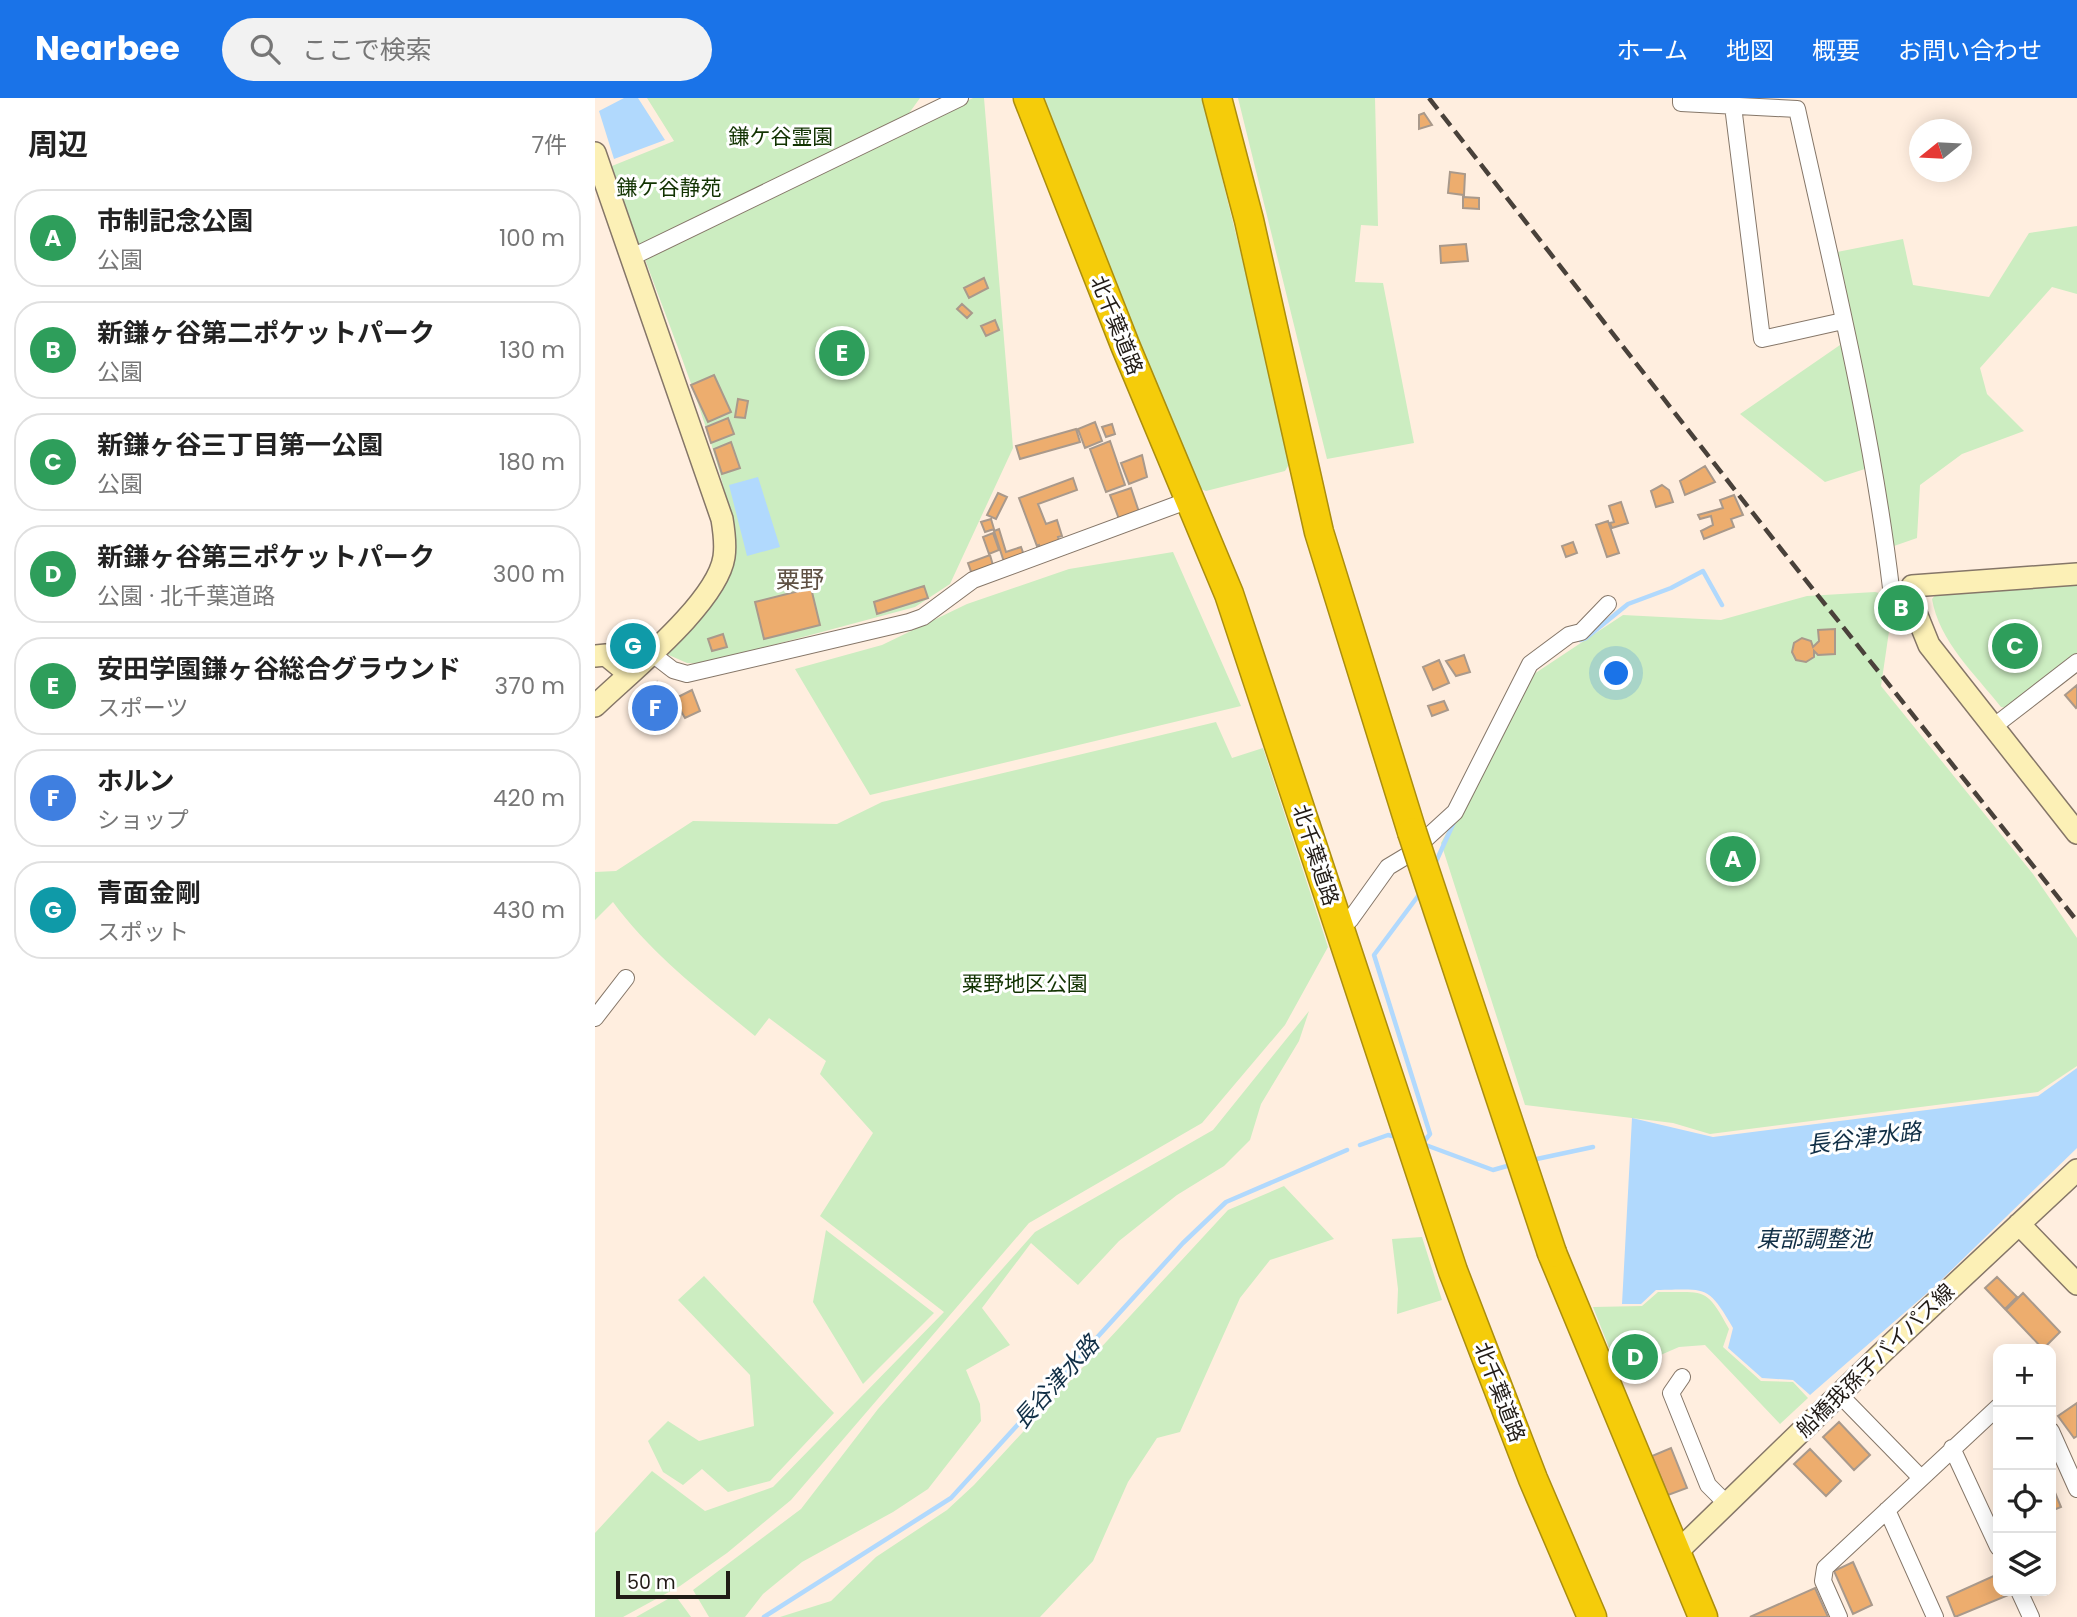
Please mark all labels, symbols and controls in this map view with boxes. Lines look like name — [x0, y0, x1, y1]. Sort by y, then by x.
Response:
search box — [222, 18, 712, 81]
text: Nearbee — [35, 25, 180, 72]
icon: search — [246, 30, 284, 68]
text: ここで検索 — [302, 32, 432, 68]
text: ホーム — [1617, 34, 1688, 67]
text: 地図 — [1726, 34, 1774, 67]
text: 概要 — [1812, 34, 1860, 67]
text: お問い合わせ — [1898, 34, 2042, 67]
north arrow — [1909, 119, 1972, 182]
park label: 鎌ケ谷霊園 — [729, 122, 834, 151]
text: 周辺 — [28, 123, 88, 166]
text: 7件 — [531, 129, 567, 161]
park label: 鎌ケ谷静苑 — [617, 173, 722, 202]
text: 市制記念公園 — [97, 203, 253, 239]
text: A — [45, 222, 61, 254]
text: 100 m — [499, 222, 565, 254]
text: 公園 — [97, 244, 143, 276]
street label: 北千葉道路 — [1084, 271, 1150, 379]
text: 新鎌ヶ谷第二ポケットパーク — [97, 315, 435, 351]
pin: E — [819, 327, 865, 379]
text: B — [45, 334, 61, 366]
text: 130 m — [500, 334, 565, 366]
text: 公園 — [97, 356, 143, 388]
text: 新鎌ヶ谷三丁目第一公園 — [97, 427, 383, 463]
text: C — [44, 446, 62, 478]
text: 180 m — [499, 446, 565, 478]
text: 公園 — [97, 468, 143, 500]
text: 新鎌ヶ谷第三ポケットパーク — [97, 539, 435, 575]
text: D — [45, 558, 61, 590]
text: 300 m — [493, 558, 565, 590]
district label: 粟野 — [776, 563, 824, 596]
text: 公園 · 北千葉道路 — [97, 580, 275, 612]
pin: B — [1878, 582, 1924, 634]
pin: G — [610, 620, 656, 672]
pin: C — [1992, 620, 2038, 672]
text: 安田学園鎌ヶ谷総合グラウンド — [97, 651, 461, 687]
your location — [1599, 656, 1633, 690]
text: E — [47, 670, 59, 702]
text: 370 m — [495, 670, 565, 702]
pin: F — [632, 682, 678, 734]
text: スポーツ — [97, 692, 189, 724]
text: ホルン — [97, 763, 174, 799]
text: F — [47, 782, 59, 814]
text: 420 m — [493, 782, 565, 814]
street label: 北千葉道路 — [1286, 801, 1346, 909]
text: ショップ — [97, 804, 189, 836]
pin: A — [1710, 833, 1756, 885]
text: 青面金剛 — [97, 875, 201, 911]
text: G — [44, 894, 62, 926]
text: 430 m — [493, 894, 565, 926]
text: スポット — [97, 916, 189, 948]
park label: 粟野地区公園 — [962, 969, 1088, 998]
water label: 長谷津水路 — [1805, 1115, 1925, 1161]
water label: 東部調整池 — [1757, 1223, 1874, 1255]
street label: 船橋我孫子バイパス線 — [1790, 1277, 1960, 1443]
water label: 長谷津水路 — [1006, 1327, 1108, 1435]
pin: D — [1612, 1331, 1658, 1383]
street label: 北千葉道路 — [1468, 1338, 1532, 1446]
map controls — [1993, 1344, 2056, 1596]
button: + — [1993, 1344, 2056, 1407]
button: − — [1993, 1407, 2056, 1470]
button: locate — [1993, 1470, 2056, 1533]
button: layers — [1993, 1533, 2056, 1596]
scale bar — [616, 1568, 730, 1600]
text: 50 m — [627, 1569, 676, 1596]

